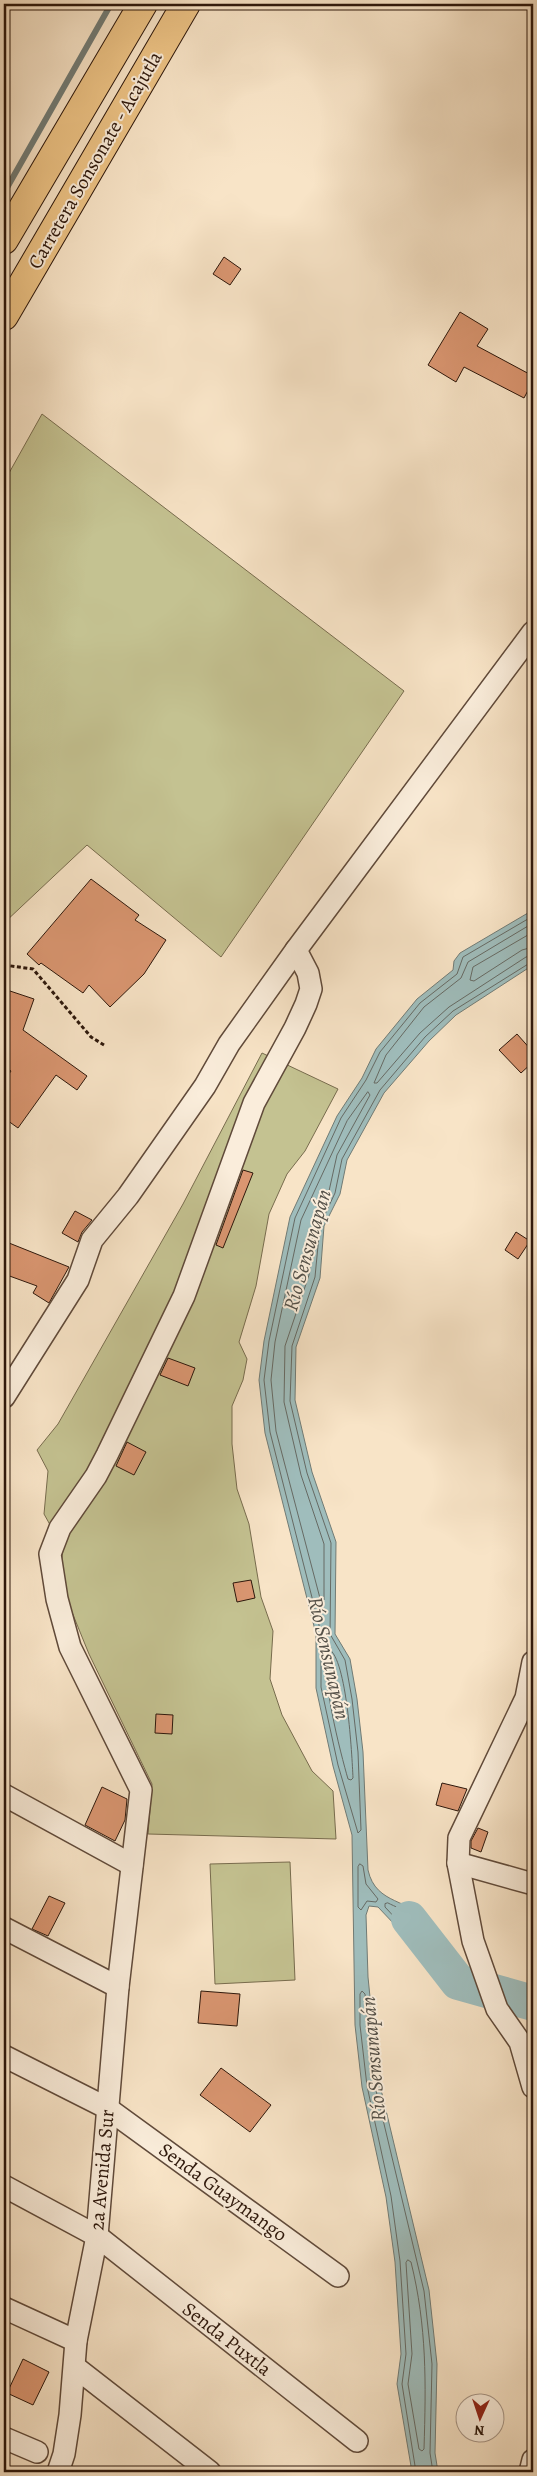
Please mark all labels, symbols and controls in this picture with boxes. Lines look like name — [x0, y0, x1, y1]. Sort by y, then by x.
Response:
street label: Carretera Sonsonate - Acajutla — [21, 45, 169, 274]
water label: Río Sensunapán — [276, 1186, 338, 1314]
water label: Río Sensunapán — [301, 1594, 357, 1722]
water label: Río Sensunapán — [354, 1995, 392, 2123]
street label: 2a Avenida Sur — [83, 2108, 121, 2232]
street label: Senda Guaymango — [153, 2136, 293, 2248]
street label: Senda Puxtla — [177, 2296, 278, 2383]
north arrow — [454, 2394, 504, 2444]
text: N — [474, 2421, 485, 2440]

